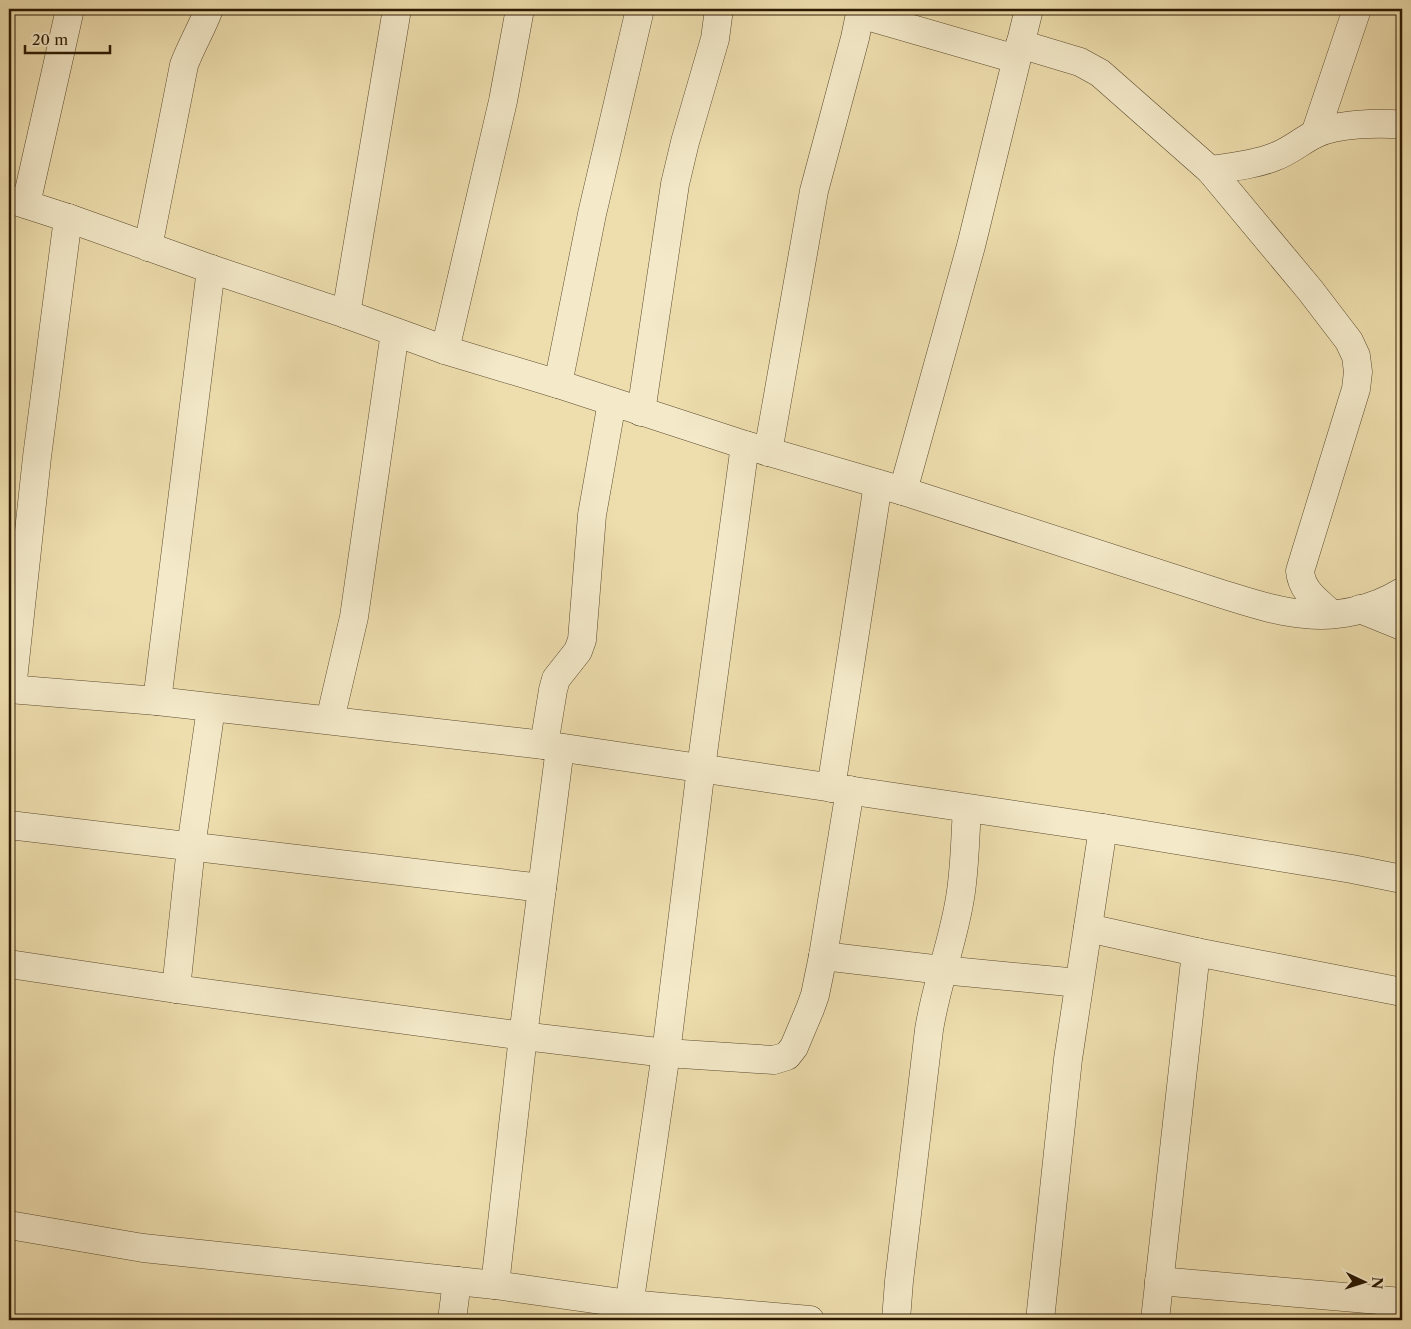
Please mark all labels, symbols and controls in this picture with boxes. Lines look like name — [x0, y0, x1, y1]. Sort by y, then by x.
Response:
scale bar — [25, 22, 110, 54]
text: 20 m — [32, 30, 68, 49]
north arrow — [1338, 1256, 1388, 1306]
text: N — [1368, 1276, 1386, 1290]

